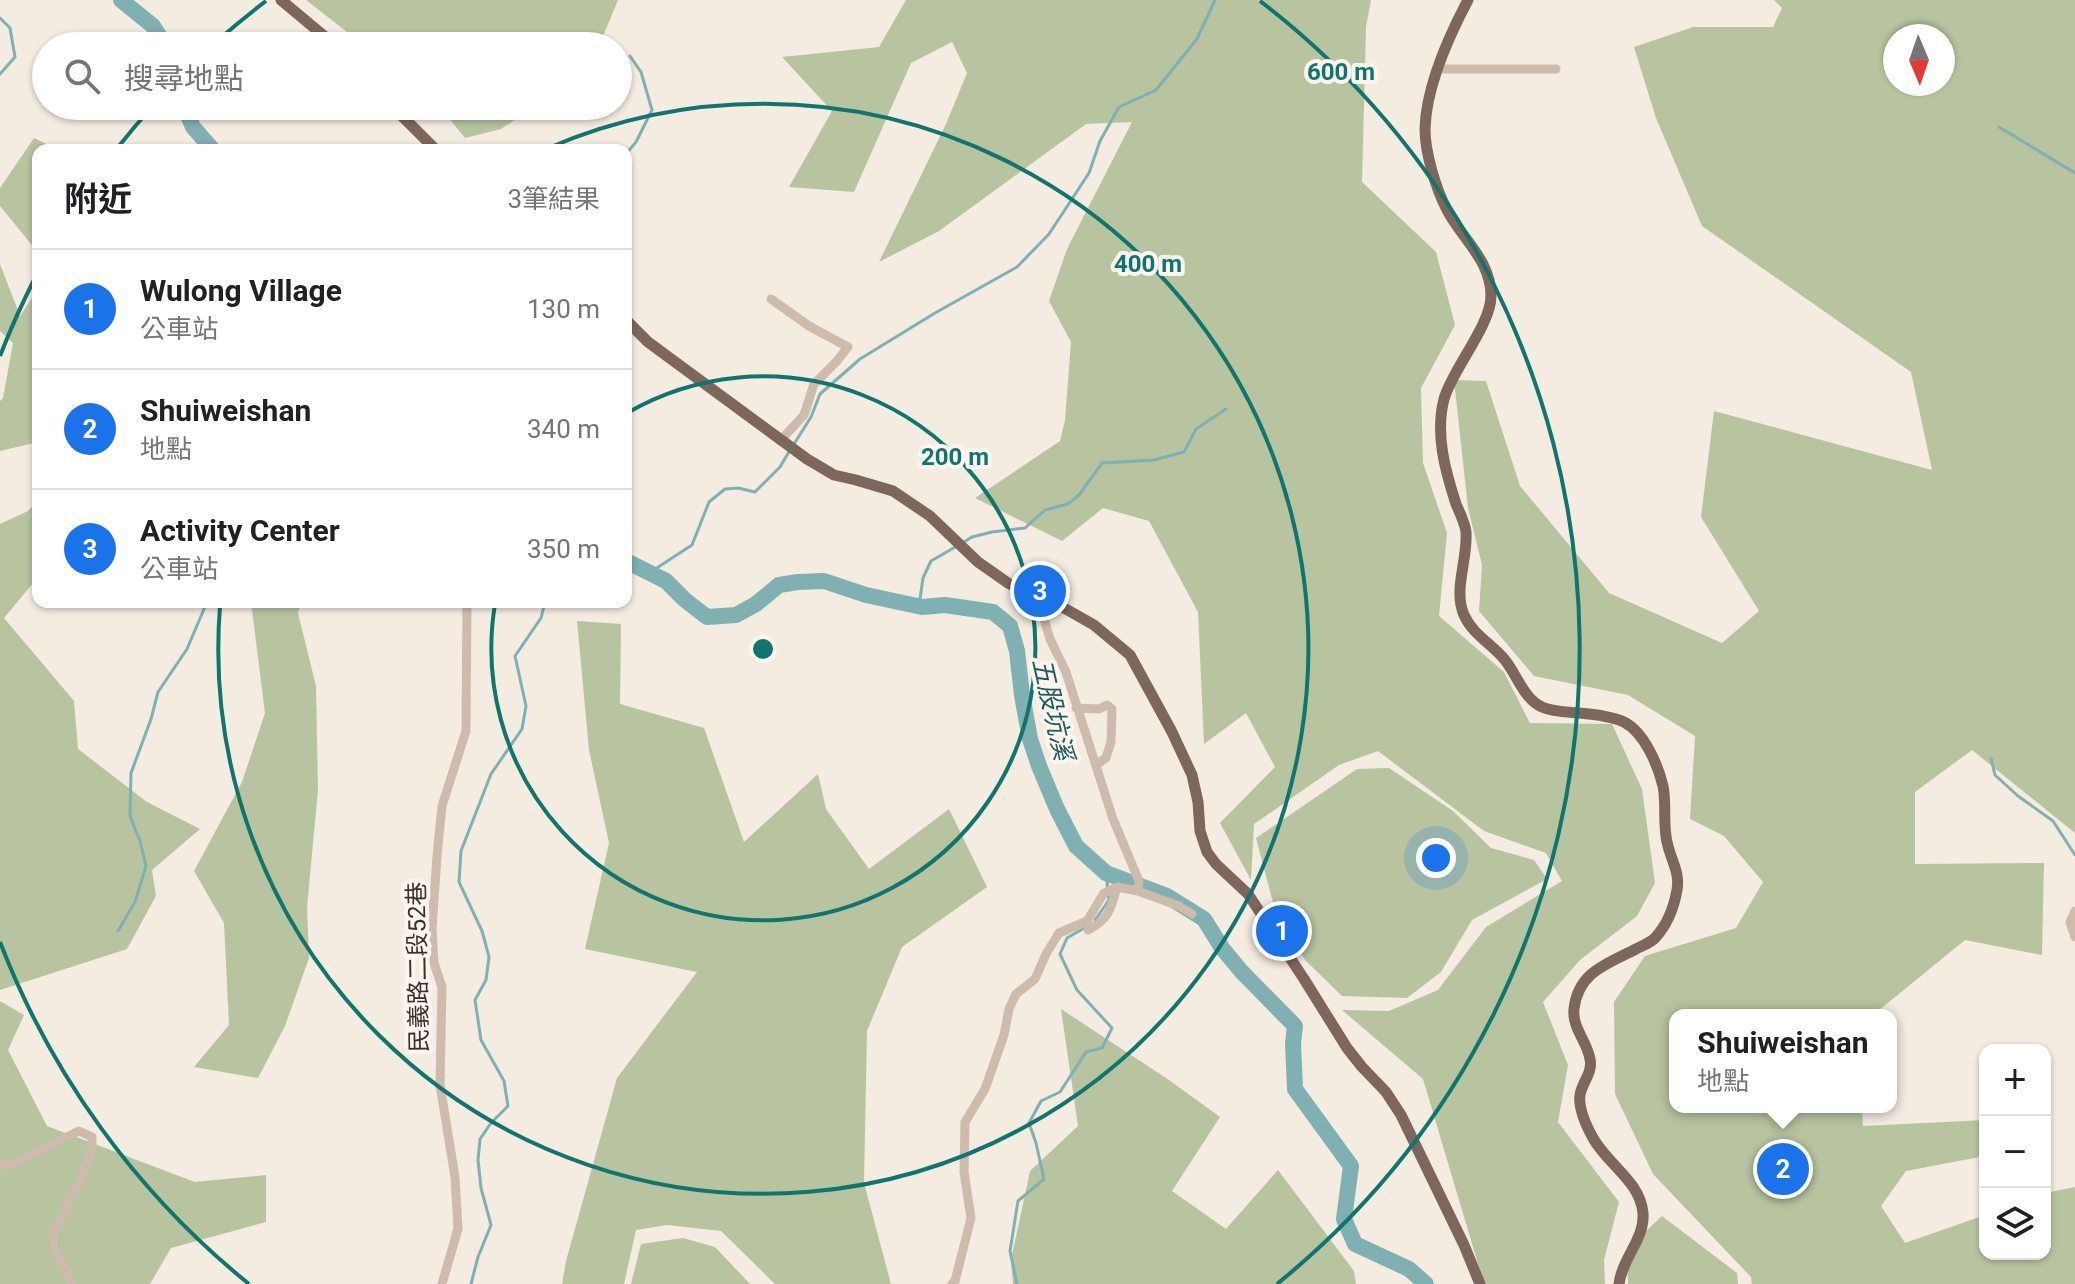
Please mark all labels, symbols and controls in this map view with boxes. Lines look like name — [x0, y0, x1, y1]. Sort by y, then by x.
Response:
north arrow — [1883, 24, 1955, 96]
search box — [32, 32, 632, 120]
icon: search — [60, 54, 104, 98]
text: 600 m — [1307, 58, 1375, 86]
text: 搜尋地點 — [124, 61, 244, 96]
text: 附近 — [64, 179, 132, 219]
text: 3筆結果 — [507, 184, 600, 214]
text: 400 m — [1114, 250, 1182, 278]
text: Wulong Village — [140, 273, 342, 308]
text: 1 — [83, 294, 97, 324]
text: 130 m — [527, 294, 600, 324]
text: 公車站 — [140, 314, 218, 344]
text: Shuiweishan — [140, 393, 311, 428]
text: 2 — [83, 414, 97, 444]
text: 340 m — [527, 414, 600, 444]
text: 地點 — [140, 434, 192, 464]
text: 200 m — [921, 443, 989, 471]
text: Activity Center — [140, 513, 340, 548]
text: 3 — [83, 534, 97, 564]
text: 350 m — [527, 534, 600, 564]
text: 公車站 — [140, 554, 218, 584]
pin: 3 — [1014, 561, 1066, 621]
centre of rings — [749, 635, 777, 663]
water label: 五股坑溪 — [1027, 655, 1080, 767]
your location — [1416, 838, 1456, 878]
street label: 民義路二段52巷 — [403, 881, 433, 1053]
pin: 1 — [1256, 901, 1308, 961]
popup — [1669, 1009, 1897, 1113]
text: Shuiweishan — [1697, 1025, 1869, 1060]
map controls — [1979, 1044, 2051, 1260]
button: + — [1979, 1044, 2051, 1116]
text: 地點 — [1697, 1066, 1749, 1096]
button: − — [1979, 1116, 2051, 1188]
pin: 2 — [1757, 1139, 1809, 1199]
button: layers — [1979, 1188, 2051, 1260]

